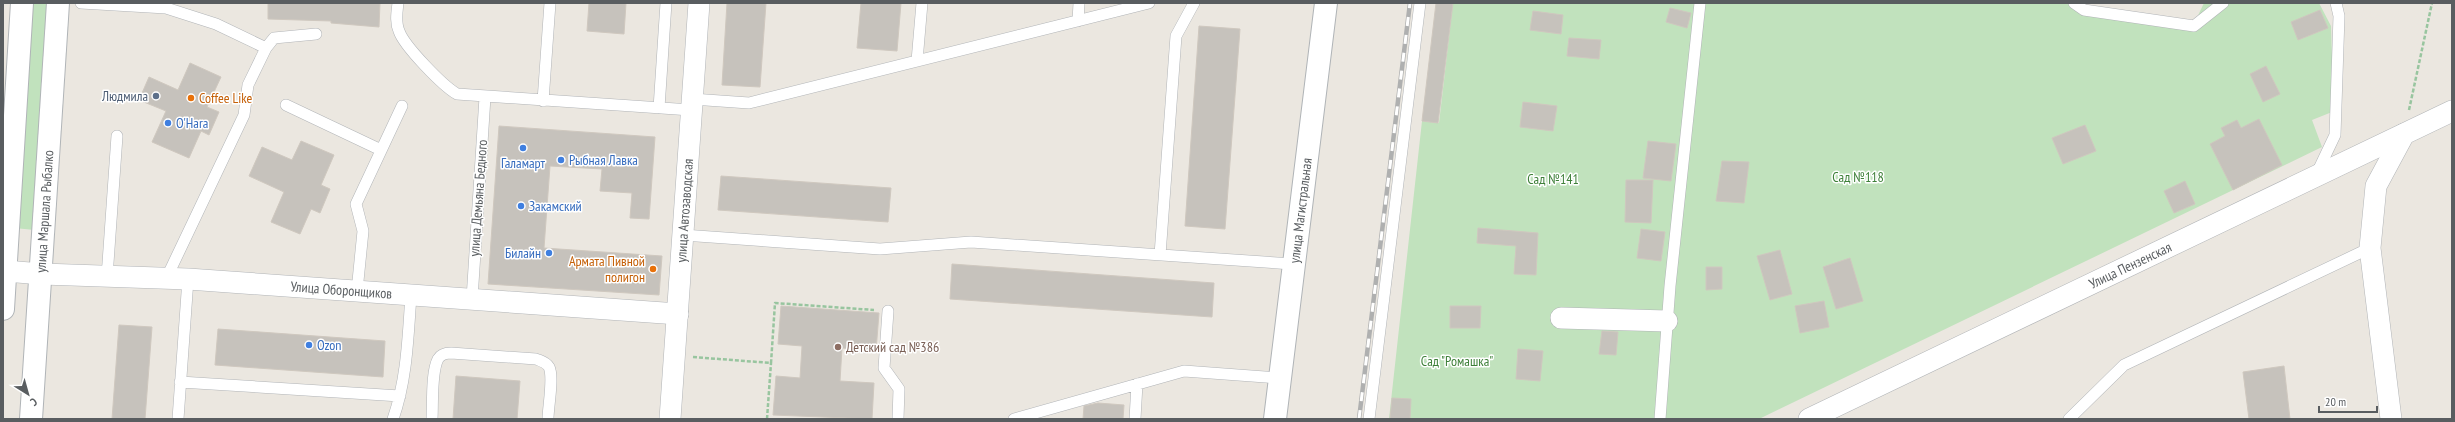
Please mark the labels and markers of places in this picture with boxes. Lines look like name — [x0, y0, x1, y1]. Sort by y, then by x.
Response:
place label: Людмила — [101, 87, 148, 105]
place label: Coffee Like — [199, 89, 253, 107]
marker: Людмила — [151, 91, 161, 101]
marker: Coffee Like — [186, 93, 196, 103]
place label: O'Hara — [176, 114, 208, 132]
marker: O'Hara — [163, 118, 173, 128]
marker: Галамарт — [518, 143, 528, 153]
place label: Рыбная Лавка — [569, 151, 638, 169]
place label: Галамарт — [501, 154, 545, 172]
marker: Рыбная Лавка — [556, 155, 566, 165]
place label: Закамский — [529, 197, 582, 215]
marker: Закамский — [516, 201, 526, 211]
place label: Билайн — [505, 244, 541, 262]
marker: Билайн — [544, 248, 554, 258]
place label: Армата Пивной полигон — [569, 252, 645, 286]
marker: Армата Пивной полигон — [648, 264, 658, 274]
place label: Ozon — [317, 336, 342, 354]
place label: Детский сад №386 — [846, 338, 939, 356]
marker: Ozon — [304, 340, 314, 350]
marker: Детский сад №386 — [833, 342, 843, 352]

